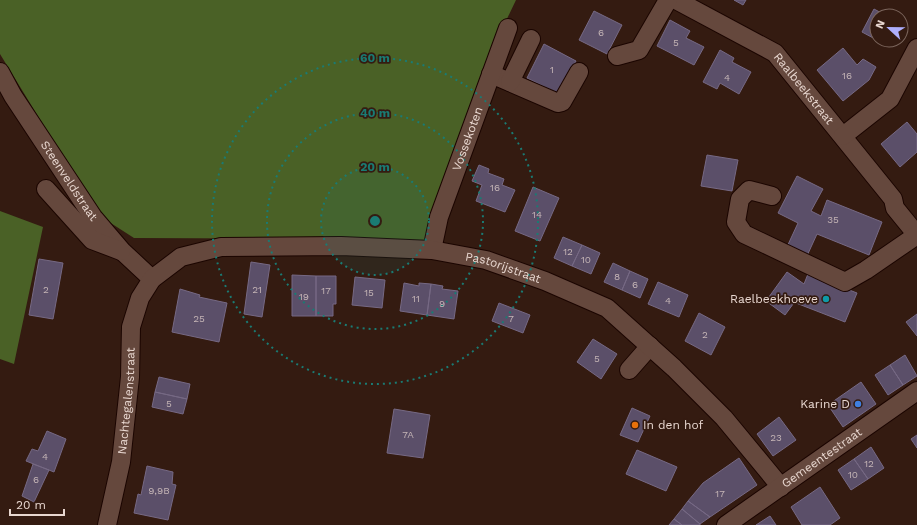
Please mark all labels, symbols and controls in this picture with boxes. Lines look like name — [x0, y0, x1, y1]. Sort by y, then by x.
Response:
north arrow — [869, 8, 909, 48]
text: N — [873, 18, 888, 31]
house number: 6 — [598, 27, 604, 38]
house number: 5 — [673, 37, 679, 48]
street label: Raalbeekstraat — [771, 50, 837, 127]
text: 60 m — [360, 51, 390, 65]
house number: 1 — [550, 64, 554, 75]
house number: 16 — [842, 70, 852, 81]
house number: 4 — [724, 72, 730, 83]
street label: Vossekoten — [449, 105, 486, 173]
text: 40 m — [360, 106, 390, 120]
street label: Steenveldstraat — [38, 138, 100, 224]
text: 20 m — [360, 160, 390, 174]
house number: 16 — [490, 182, 500, 193]
house number: 14 — [532, 209, 542, 220]
centre of rings — [368, 214, 382, 228]
house number: 35 — [827, 214, 839, 225]
house number: 12 — [563, 246, 573, 257]
street label: Pastorijstraat — [464, 249, 543, 286]
house number: 10 — [581, 254, 591, 265]
house number: 8 — [614, 271, 620, 282]
house number: 6 — [632, 279, 638, 290]
house number: 2 — [43, 284, 49, 295]
house number: 21 — [252, 284, 262, 295]
house number: 17 — [321, 285, 331, 296]
house number: 15 — [364, 287, 374, 298]
house number: 19 — [299, 291, 309, 302]
place label: Raelbeekhoeve — [730, 292, 818, 306]
house number: 11 — [412, 293, 420, 304]
marker: Raelbeekhoeve — [821, 294, 831, 304]
house number: 4 — [665, 295, 671, 306]
house number: 9 — [439, 298, 445, 309]
house number: 25 — [193, 313, 205, 324]
house number: 7 — [508, 313, 514, 324]
house number: 2 — [702, 329, 708, 340]
street label: Nachtegalenstraat — [115, 347, 138, 455]
house number: 5 — [594, 353, 600, 364]
place label: Karine D — [800, 397, 850, 411]
house number: 5 — [166, 398, 172, 409]
marker: Karine D — [853, 399, 863, 409]
place label: In den hof — [643, 418, 704, 432]
marker: In den hof — [630, 420, 640, 430]
street label: Gemeentestraat — [779, 425, 865, 491]
house number: 7A — [402, 429, 414, 440]
house number: 23 — [770, 432, 782, 443]
house number: 4 — [42, 451, 48, 462]
house number: 12 — [864, 458, 874, 469]
house number: 10 — [848, 469, 858, 480]
house number: 6 — [33, 474, 39, 485]
house number: 9,9B — [148, 485, 170, 496]
house number: 17 — [715, 488, 725, 499]
scale bar — [10, 491, 64, 517]
text: 20 m — [16, 498, 46, 512]

